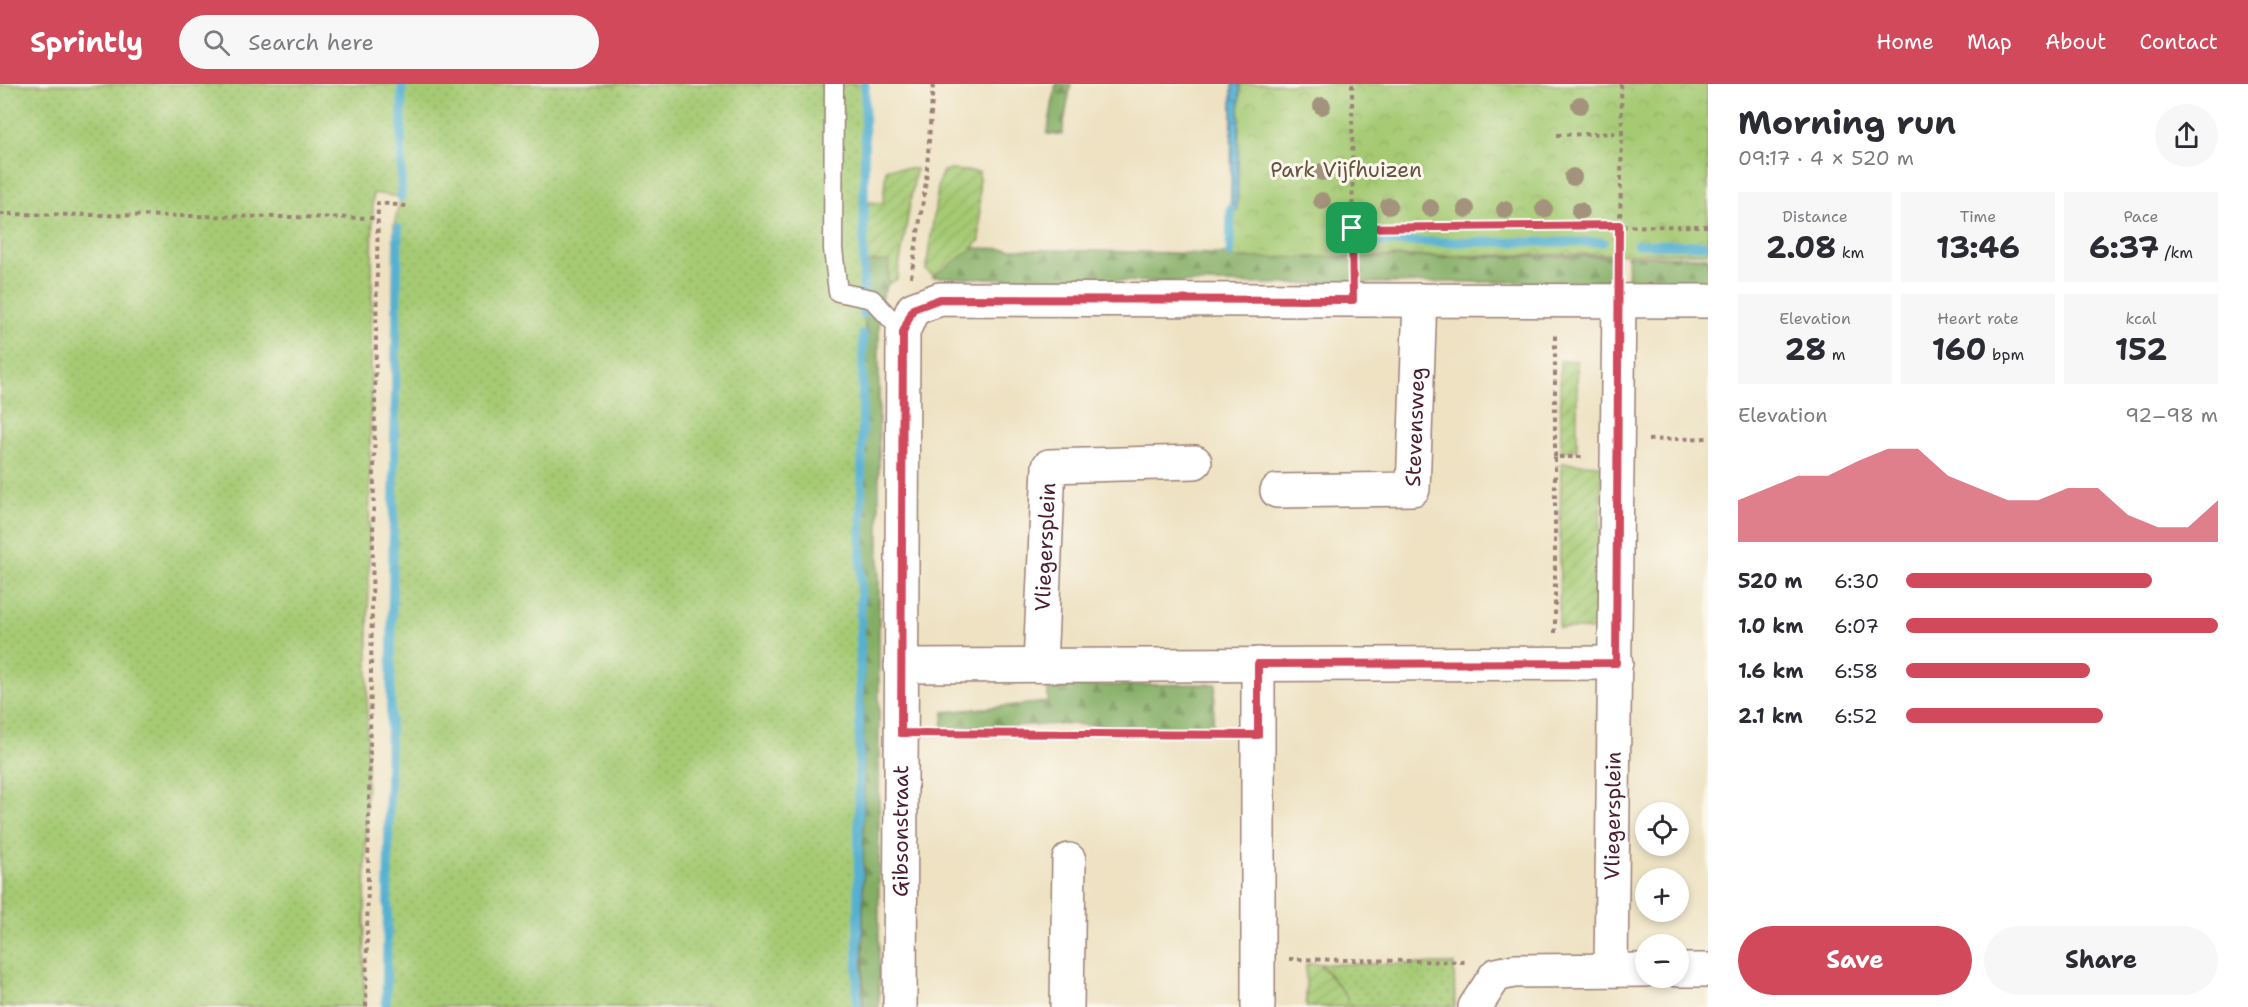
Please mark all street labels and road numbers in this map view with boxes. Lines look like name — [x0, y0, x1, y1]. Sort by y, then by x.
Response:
street label: Stevensweg — [1399, 367, 1431, 487]
street label: Vliegersplein — [1028, 482, 1062, 612]
street label: Vliegersplein — [1598, 751, 1628, 881]
street label: Gibsonstraat — [886, 765, 915, 897]

